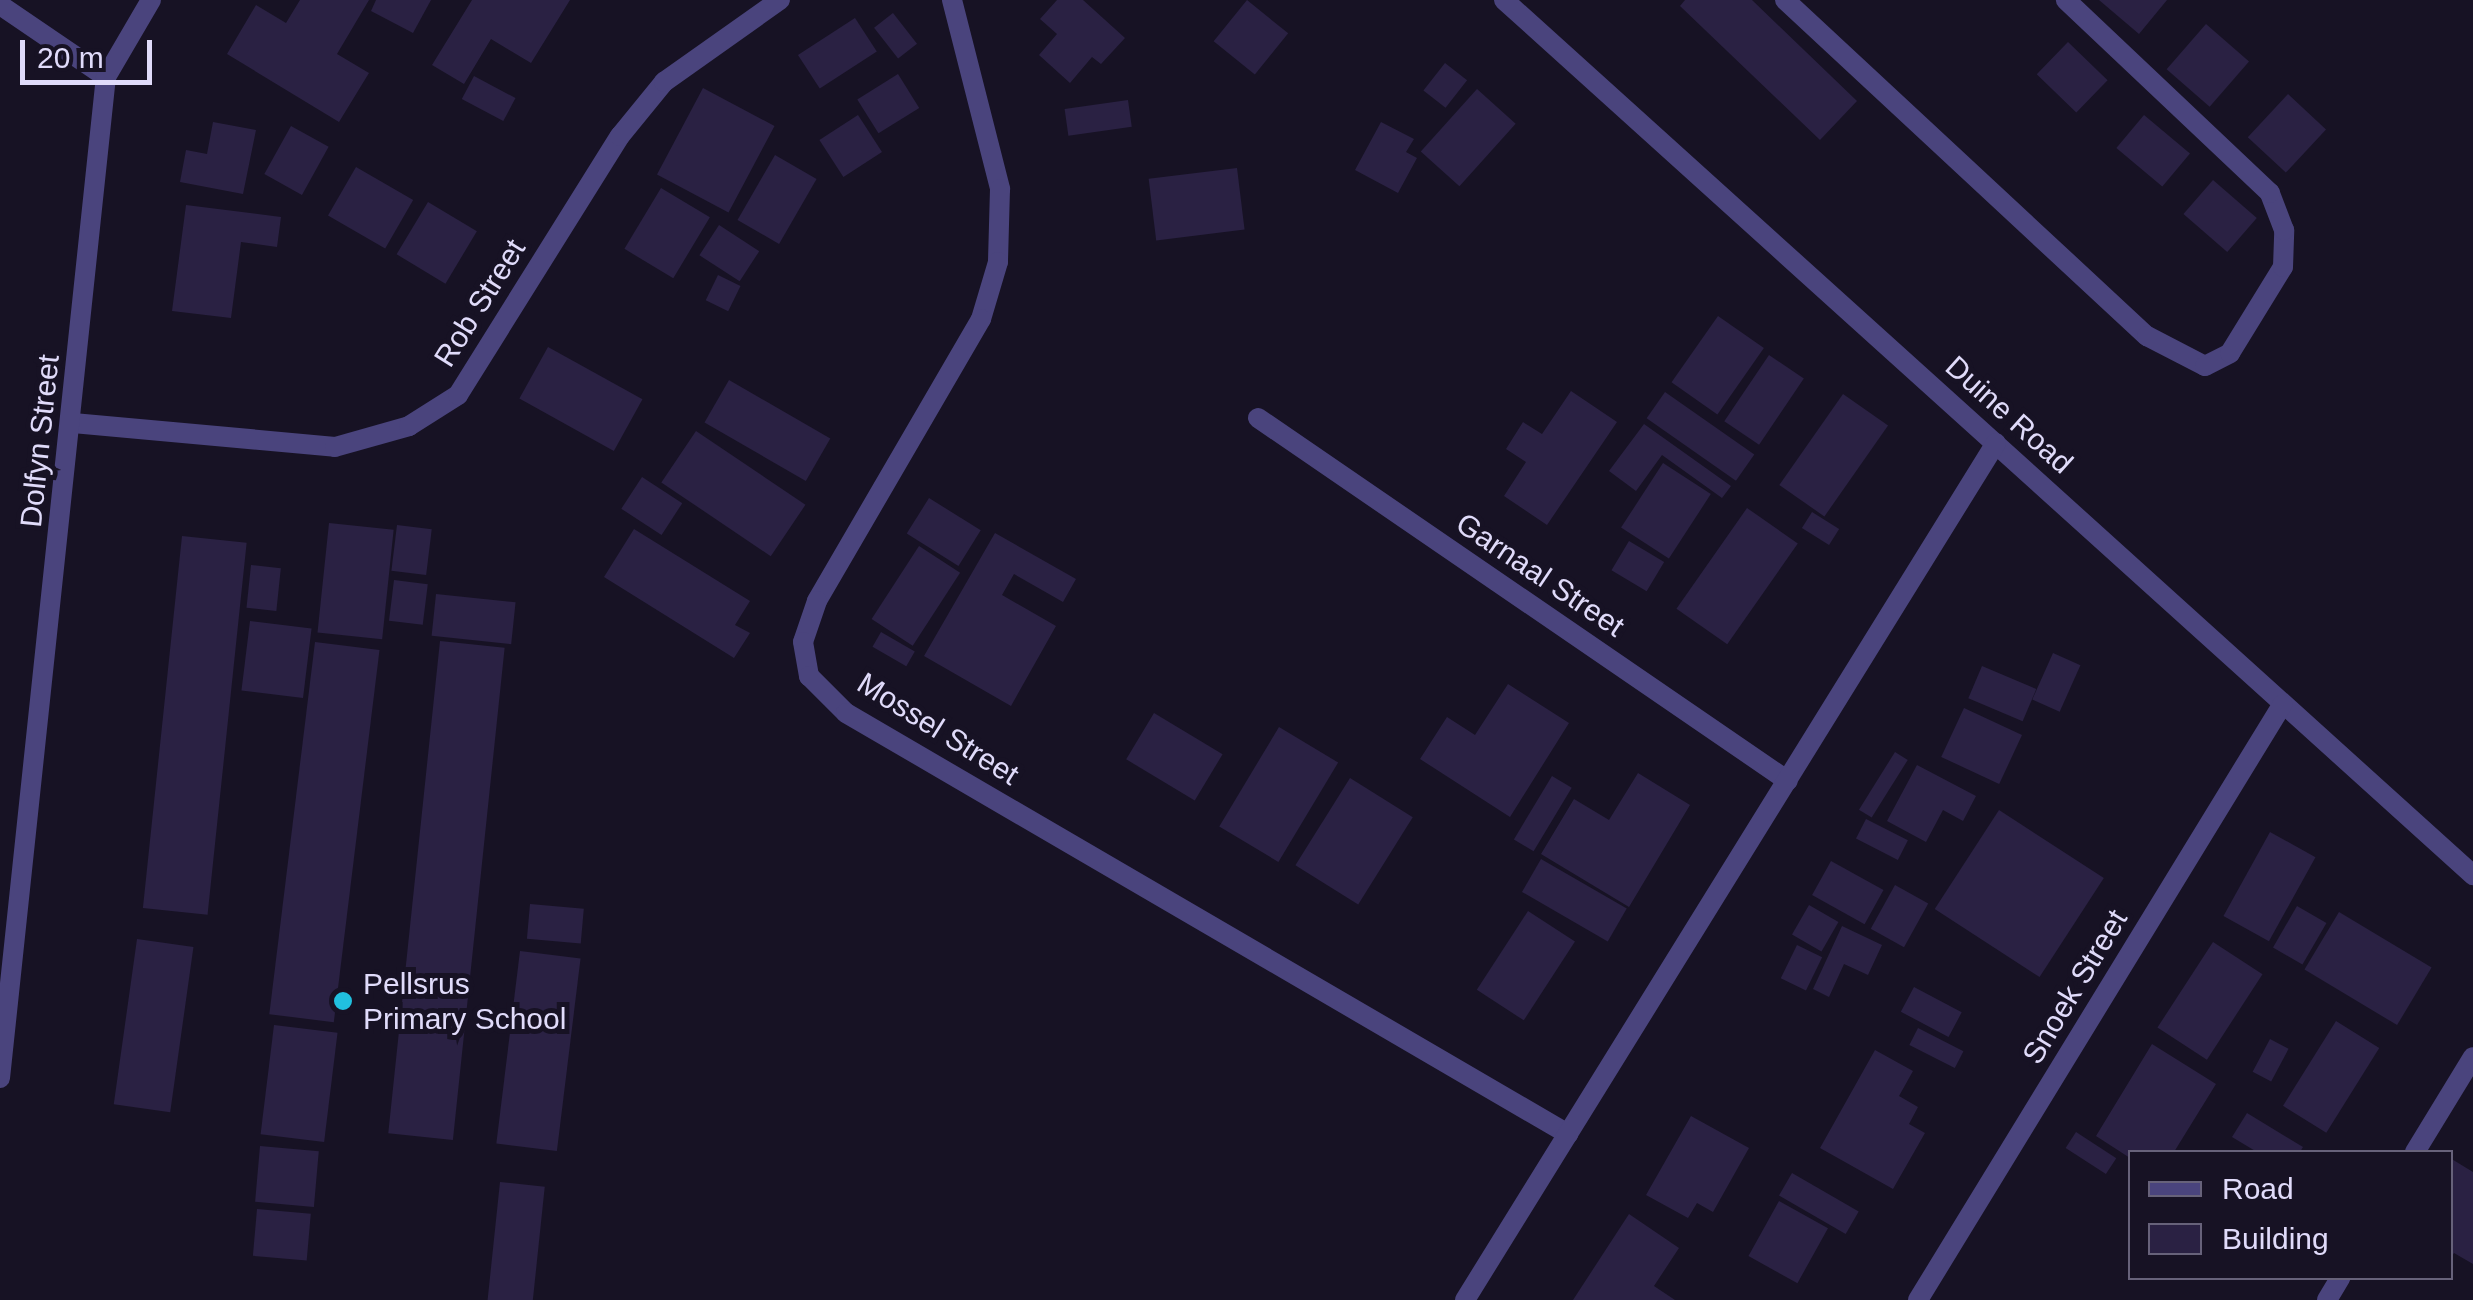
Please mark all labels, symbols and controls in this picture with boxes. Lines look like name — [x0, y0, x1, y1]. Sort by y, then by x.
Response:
scale bar — [25, 20, 158, 82]
text: 20 m — [37, 41, 104, 74]
street label: Rob Street — [427, 233, 533, 373]
street label: Duine Road — [1938, 349, 2080, 481]
street label: Dolfyn Street — [13, 353, 67, 529]
street label: Garnaal Street — [1449, 506, 1631, 644]
street label: Mossel Street — [851, 665, 1025, 793]
street label: Snoek Street — [2015, 903, 2135, 1071]
place label: Pellsrus Primary School — [363, 966, 566, 1036]
marker: Pellsrus Primary School — [332, 990, 354, 1012]
legend — [2128, 1150, 2453, 1280]
text: Road — [2222, 1172, 2294, 1205]
text: Building — [2222, 1222, 2329, 1255]

